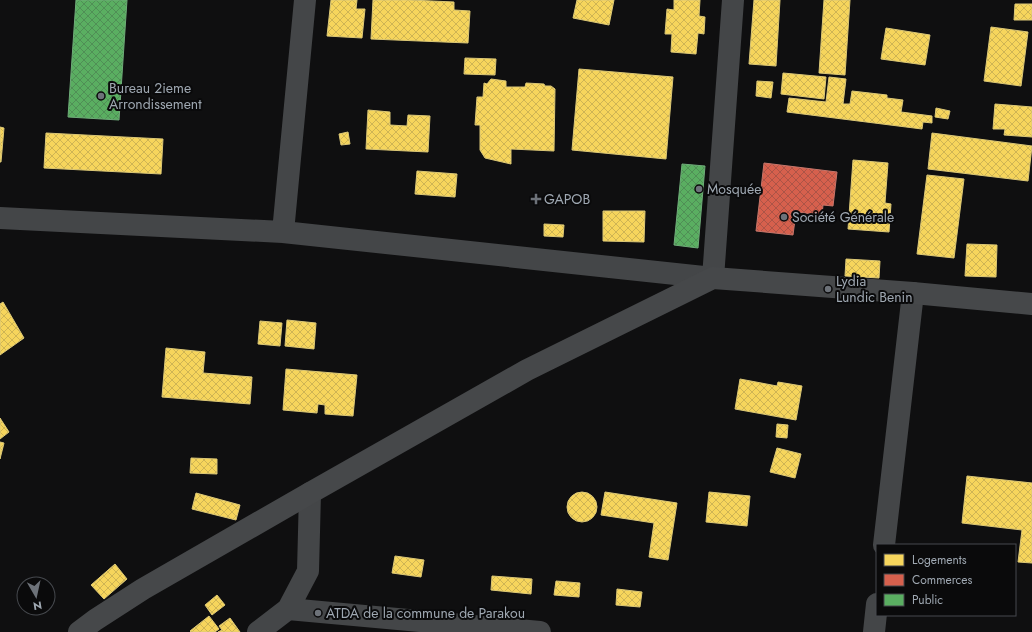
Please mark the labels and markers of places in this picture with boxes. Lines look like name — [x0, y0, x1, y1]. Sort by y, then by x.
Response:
place label: Bureau 2ieme Arrondissement — [109, 78, 202, 114]
marker: Bureau 2ieme Arrondissement — [96, 91, 106, 101]
place label: Mosquée — [707, 179, 761, 199]
marker: Mosquée — [694, 184, 704, 194]
place label: GAPOB — [544, 189, 590, 209]
marker: GAPOB — [531, 194, 541, 204]
place label: Société Générale — [792, 207, 894, 227]
marker: Société Générale — [779, 212, 789, 222]
place label: Lydia Lundic Benin — [836, 271, 913, 307]
marker: Lydia Lundic Benin — [823, 284, 833, 294]
place label: ATDA de la commune de Parakou — [326, 603, 525, 623]
marker: ATDA de la commune de Parakou — [313, 608, 323, 618]

